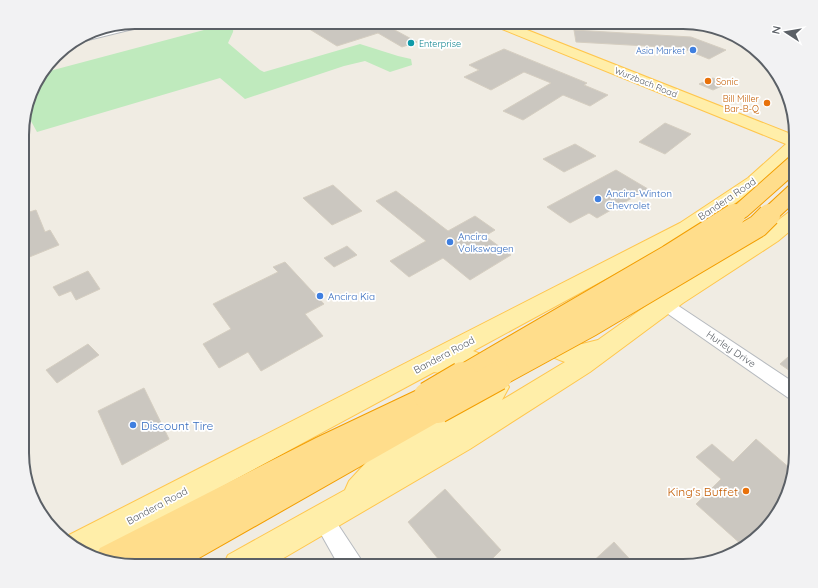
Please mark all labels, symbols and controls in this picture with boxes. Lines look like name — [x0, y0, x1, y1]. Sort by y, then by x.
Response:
north arrow — [766, 12, 806, 52]
text: N — [769, 25, 784, 35]
marker: Enterprise — [406, 38, 416, 48]
place label: Enterprise — [419, 38, 461, 49]
place label: Asia Market — [636, 45, 685, 56]
marker: Asia Market — [688, 45, 698, 55]
street label: Wurzbach Road — [613, 64, 679, 100]
marker: Sonic — [703, 76, 713, 86]
place label: Sonic — [716, 76, 739, 87]
place label: Bill Miller Bar-B-Q — [723, 93, 760, 114]
marker: Bill Miller Bar-B-Q — [762, 98, 772, 108]
street label: Bandera Road — [695, 175, 759, 223]
place label: Ancira-Winton Chevrolet — [606, 187, 672, 212]
marker: Ancira-Winton Chevrolet — [593, 194, 603, 204]
place label: Ancira Volkswagen — [458, 230, 514, 255]
marker: Ancira Volkswagen — [445, 237, 455, 247]
place label: Ancira Kia — [328, 290, 375, 303]
marker: Ancira Kia — [315, 291, 325, 301]
street label: Hurley Drive — [704, 328, 759, 371]
street label: Bandera Road — [411, 333, 477, 377]
place label: Discount Tire — [141, 418, 214, 433]
marker: Discount Tire — [128, 420, 138, 430]
street label: Bandera Road — [124, 484, 190, 528]
place label: King's Buffet — [668, 484, 738, 499]
marker: King's Buffet — [741, 486, 751, 496]

